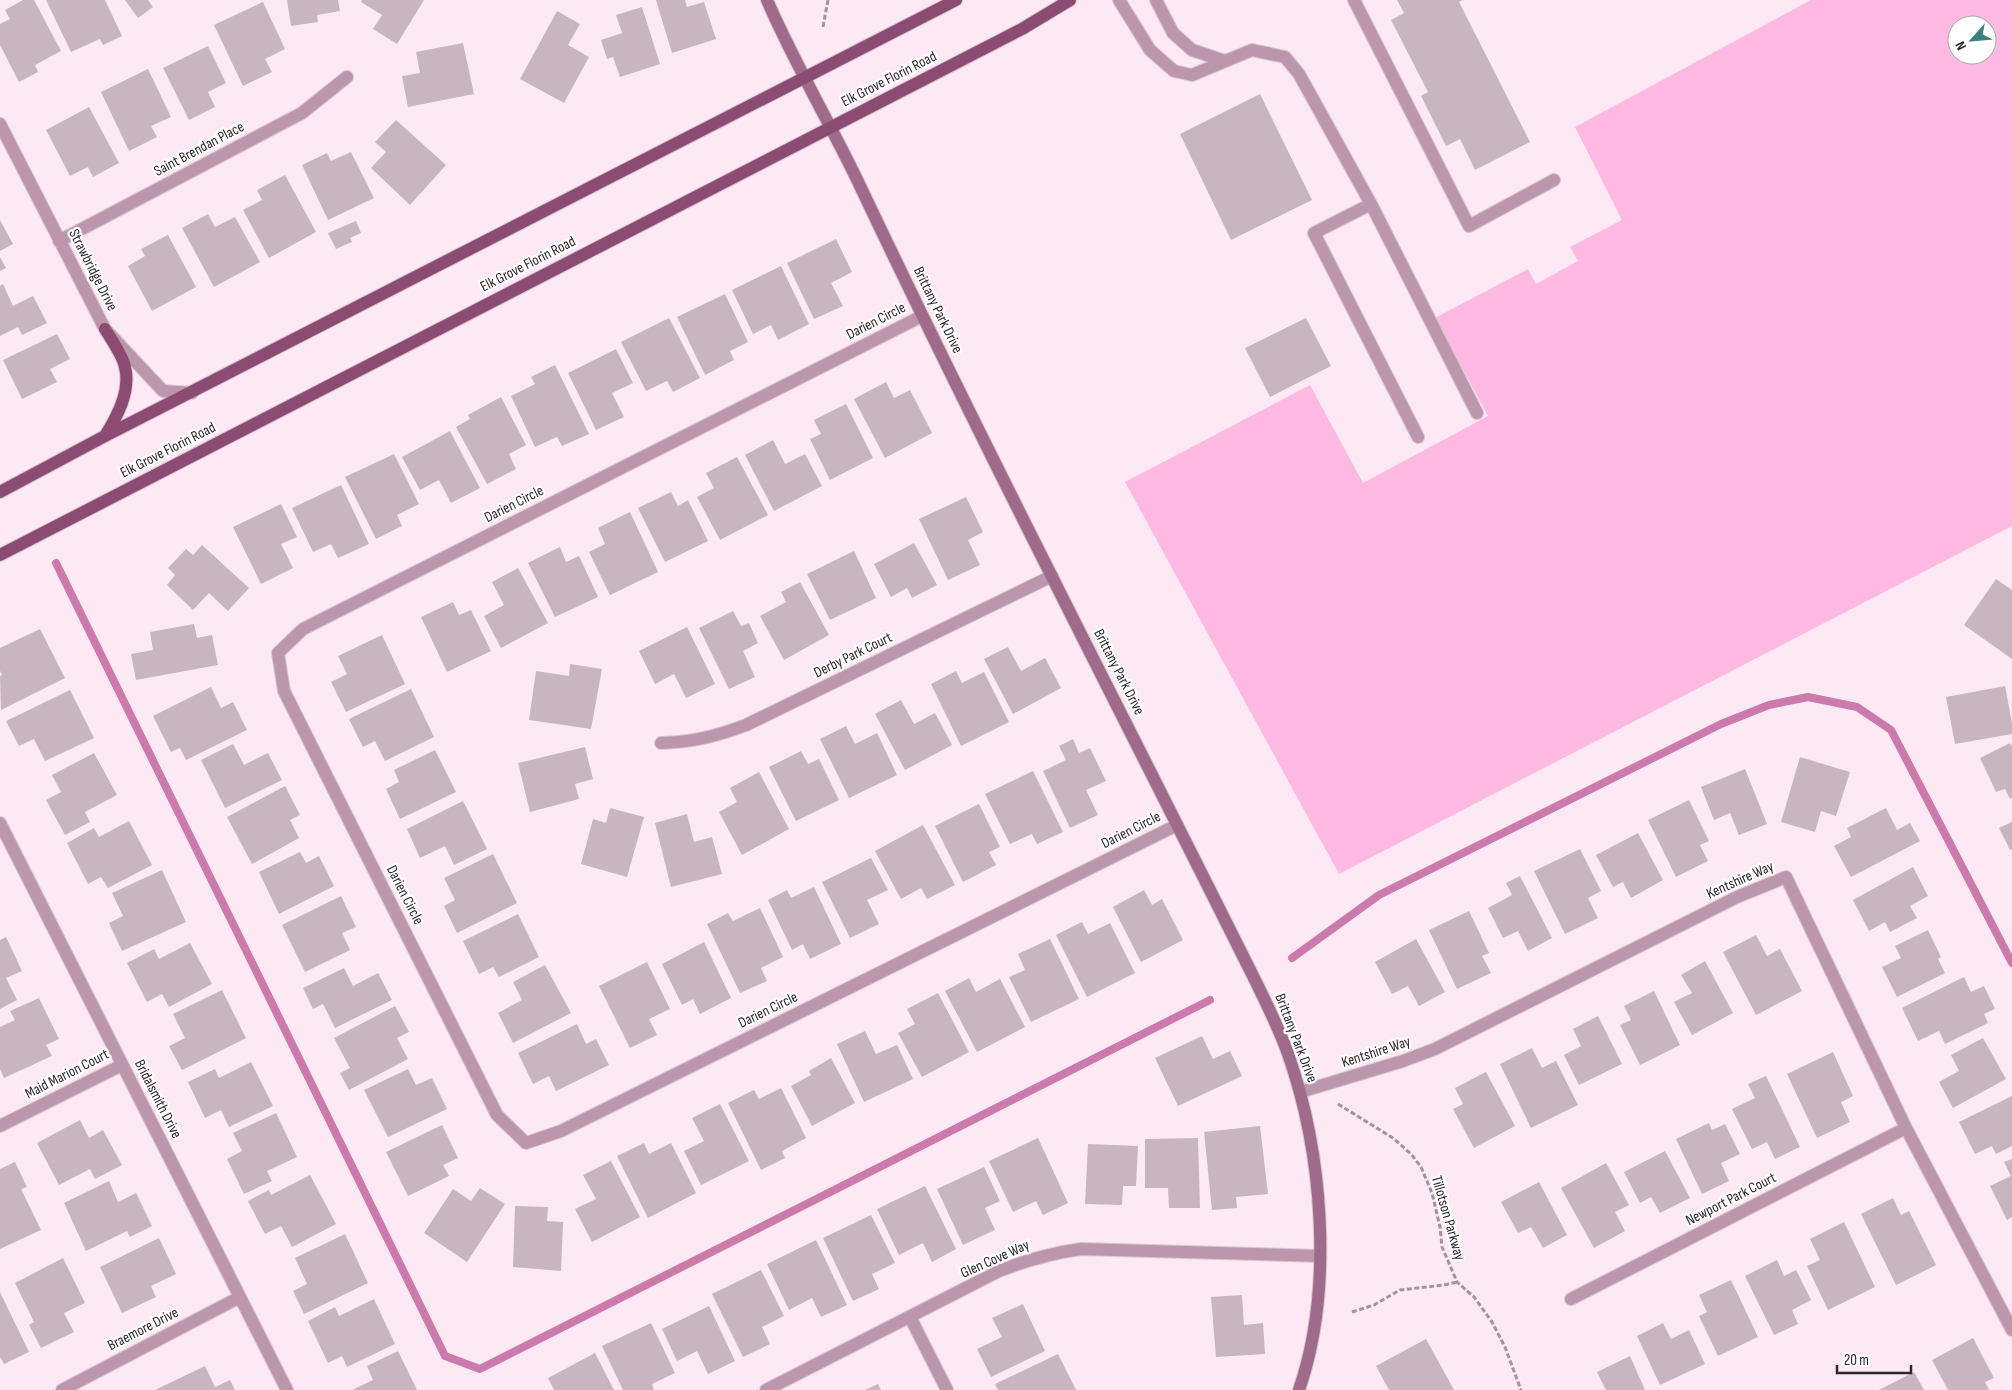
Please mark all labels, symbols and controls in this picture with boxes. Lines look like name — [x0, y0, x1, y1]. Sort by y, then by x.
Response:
north arrow — [1947, 15, 1997, 65]
text: N — [1952, 38, 1970, 53]
street label: Elk Grove Florin Road — [838, 47, 940, 111]
street label: Saint Brendan Place — [151, 117, 247, 181]
street label: Strawbridge Drive — [64, 226, 122, 314]
street label: Elk Grove Florin Road — [477, 232, 579, 296]
street label: Brittany Park Drive — [909, 264, 967, 356]
street label: Darien Circle — [843, 298, 909, 344]
street label: Elk Grove Florin Road — [117, 418, 219, 482]
street label: Darien Circle — [481, 481, 547, 527]
street label: Brittany Park Drive — [1089, 626, 1149, 718]
street label: Derby Park Court — [811, 628, 896, 682]
street label: Darien Circle — [1098, 807, 1164, 853]
street label: Kentshire Way — [1703, 857, 1777, 903]
street label: Darien Circle — [382, 862, 428, 928]
street label: Darien Circle — [735, 987, 801, 1033]
street label: Brittany Park Drive — [1270, 991, 1322, 1085]
street label: Kentshire Way — [1339, 1032, 1413, 1072]
street label: Maid Marion Court — [22, 1045, 113, 1103]
street label: Bridalsmith Drive — [130, 1056, 186, 1142]
street label: Newport Park Court — [1683, 1168, 1780, 1230]
street label: Tillotson Parkway — [1427, 1173, 1469, 1263]
street label: Glen Cove Way — [958, 1235, 1033, 1283]
street label: Braemore Drive — [104, 1303, 182, 1355]
scale bar — [1837, 1342, 1911, 1374]
text: 20 m — [1844, 1351, 1869, 1370]

